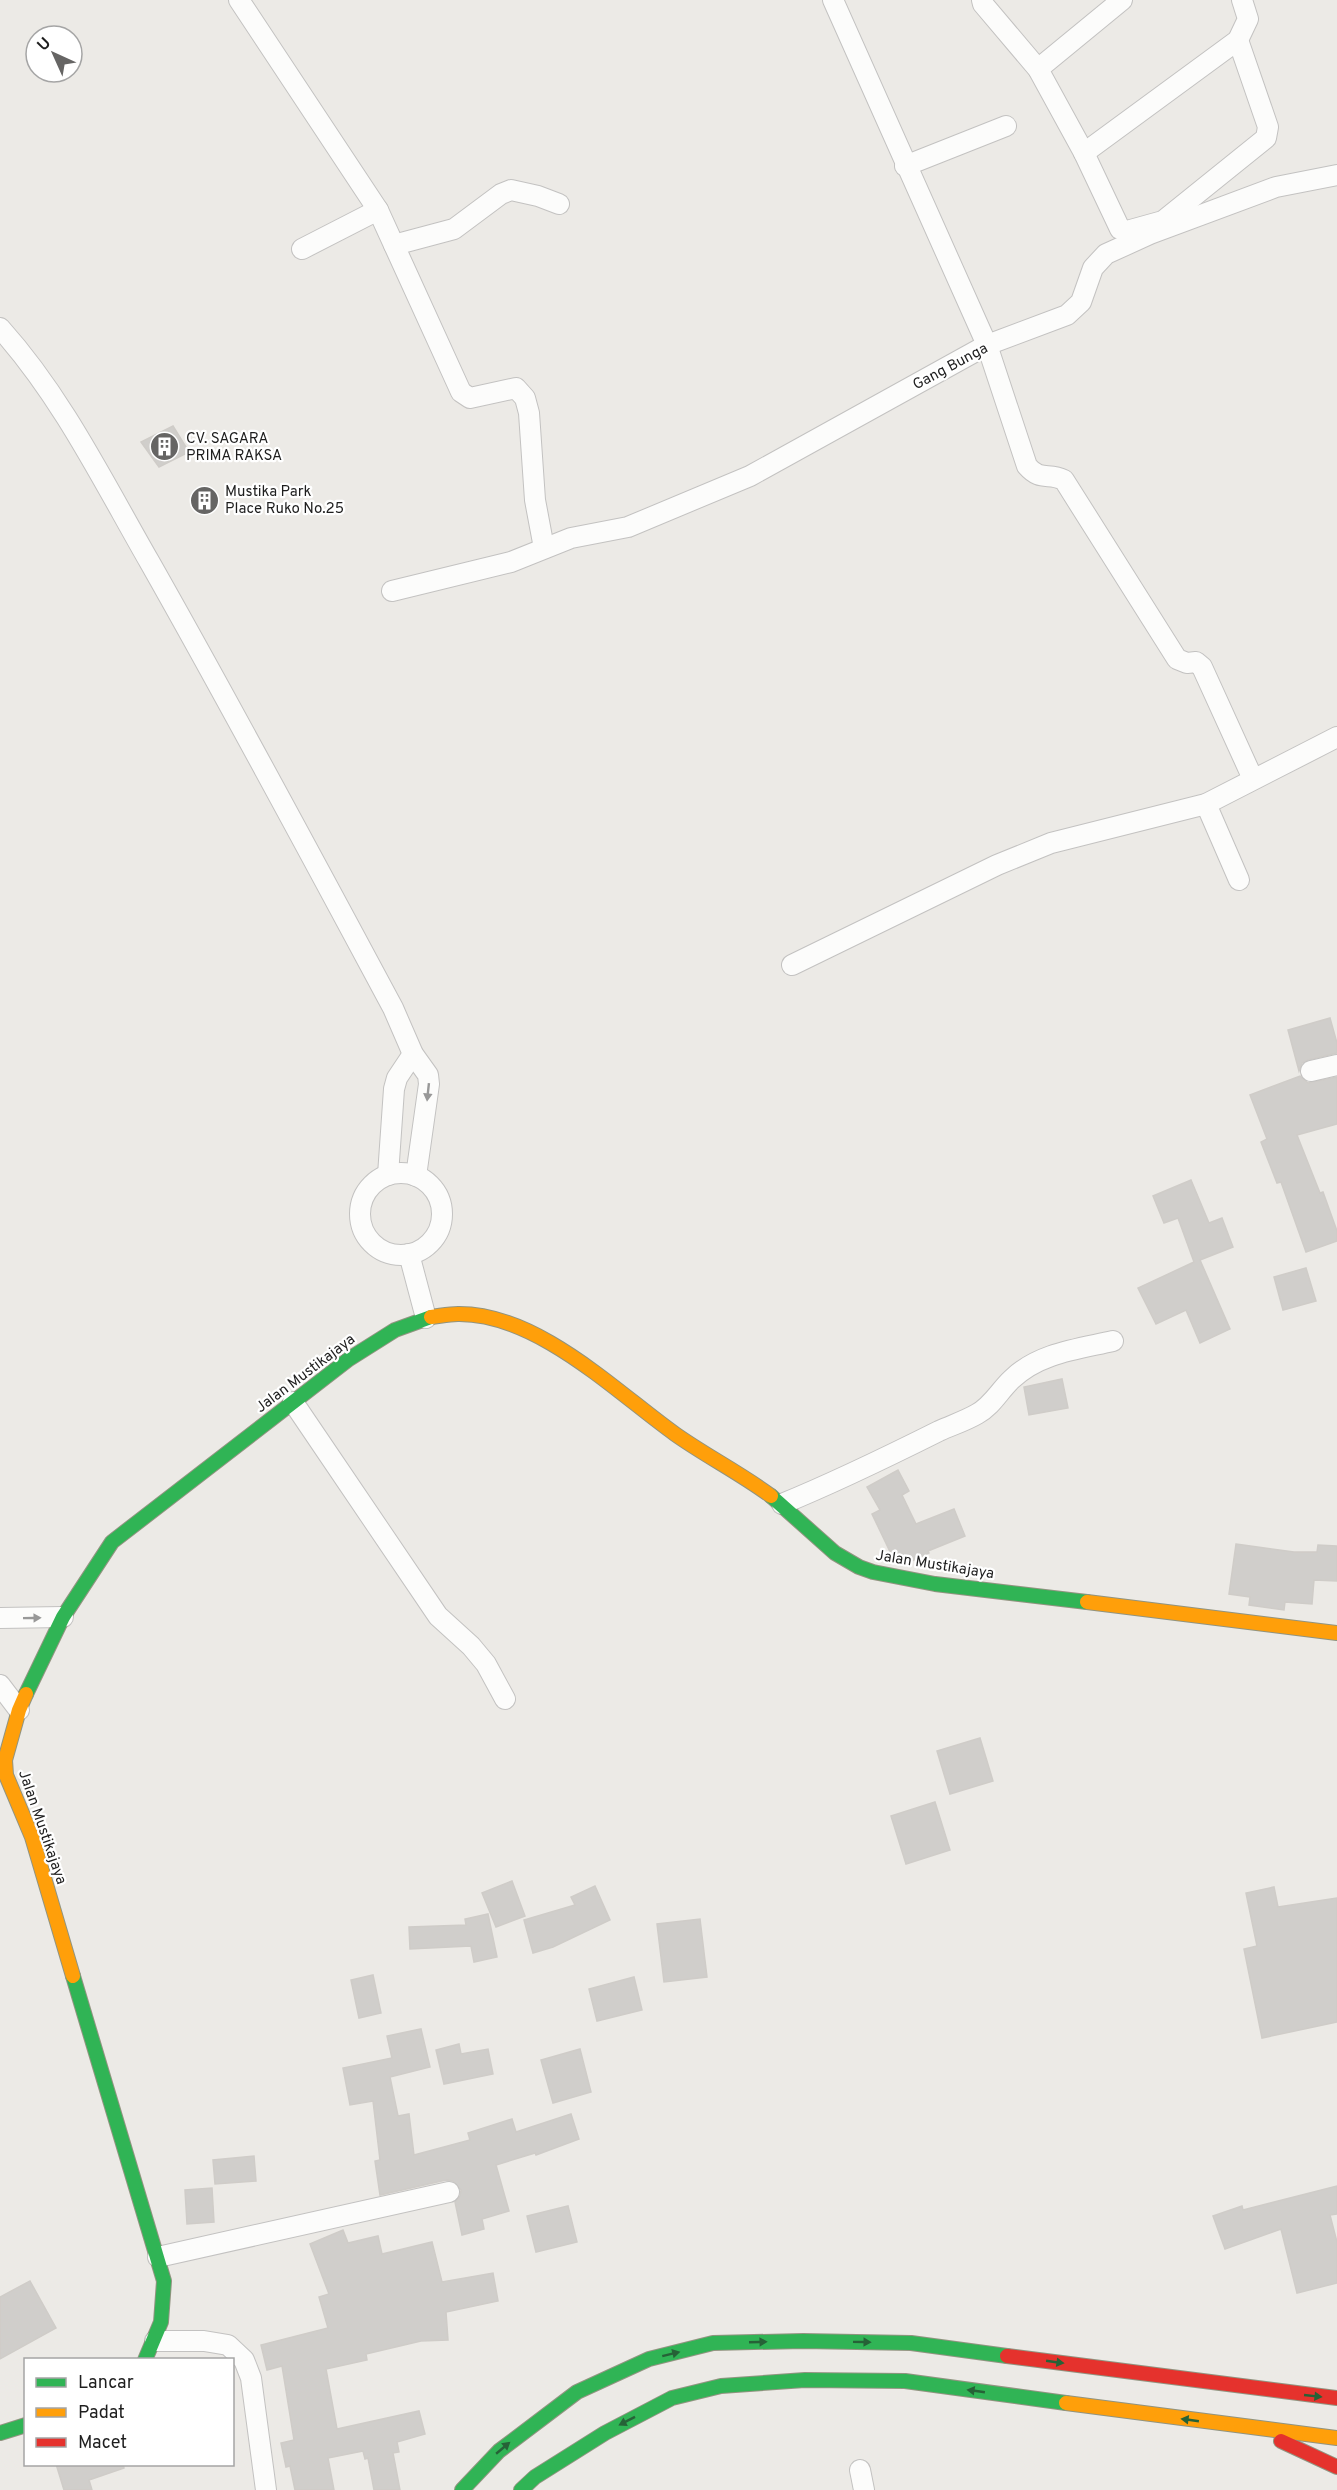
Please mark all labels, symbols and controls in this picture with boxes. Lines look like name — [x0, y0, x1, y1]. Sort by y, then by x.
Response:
north arrow — [24, 24, 84, 84]
text: U — [34, 34, 56, 56]
street label: Gang Bunga — [910, 340, 992, 395]
place label: CV. SAGARA PRIMA RAKSA — [186, 430, 282, 466]
building icon: CV. SAGARA PRIMA RAKSA — [149, 431, 181, 463]
place label: Mustika Park Place Ruko No.25 — [225, 483, 344, 519]
building icon: Mustika Park Place Ruko No.25 — [188, 484, 220, 516]
one-way arrow — [423, 1083, 433, 1102]
street label: Jalan Mustikajaya — [252, 1331, 359, 1418]
street label: Jalan Mustikajaya — [874, 1547, 995, 1584]
one-way arrow — [22, 1613, 41, 1622]
street label: Jalan Mustikajaya — [13, 1768, 70, 1887]
one-way arrow — [749, 2337, 768, 2346]
one-way arrow — [852, 2337, 871, 2346]
one-way arrow — [662, 2348, 680, 2358]
legend — [24, 2358, 234, 2466]
one-way arrow — [1046, 2358, 1065, 2367]
text: Lancar — [78, 2372, 134, 2395]
one-way arrow — [967, 2386, 986, 2395]
one-way arrow — [1304, 2391, 1323, 2400]
text: Padat — [78, 2402, 125, 2425]
one-way arrow — [1181, 2416, 1200, 2425]
one-way arrow — [619, 2417, 636, 2426]
text: Macet — [78, 2432, 127, 2455]
one-way arrow — [495, 2442, 511, 2455]

